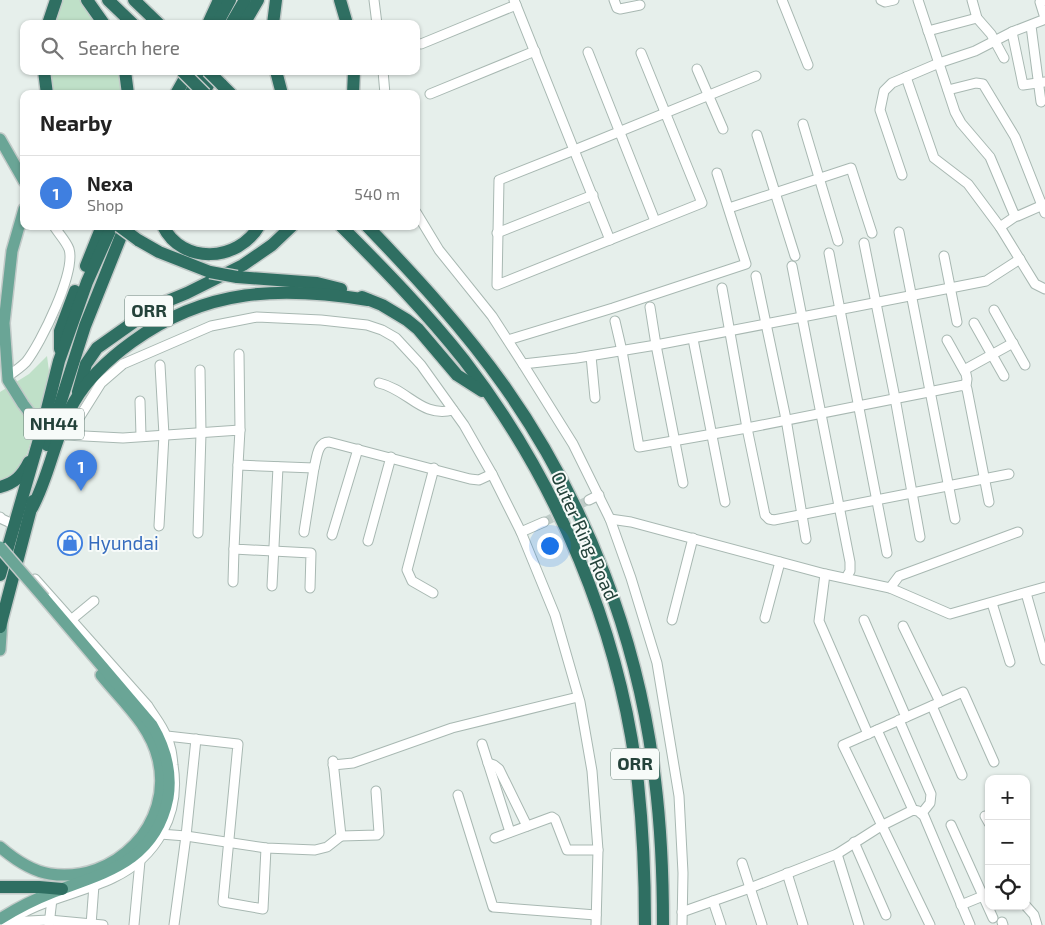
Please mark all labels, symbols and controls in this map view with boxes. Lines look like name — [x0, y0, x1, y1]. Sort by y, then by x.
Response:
search box — [20, 20, 420, 75]
icon: search — [38, 34, 66, 62]
text: Search here — [78, 36, 180, 59]
text: Nearby — [40, 110, 112, 135]
text: Nexa — [87, 172, 133, 195]
text: 1 — [53, 184, 59, 203]
text: 540 m — [354, 184, 400, 203]
text: Shop — [87, 195, 124, 214]
road number: ORR — [125, 296, 173, 326]
road number: NH44 — [24, 408, 84, 439]
pin: 1 — [65, 450, 97, 491]
street label: Outer Ring Road — [547, 468, 624, 604]
shop icon: Hyundai — [57, 530, 83, 556]
place label: Hyundai — [88, 531, 159, 554]
your location — [537, 533, 563, 559]
road number: ORR — [611, 749, 659, 780]
map controls — [985, 775, 1030, 910]
button: + — [985, 775, 1030, 820]
button: − — [985, 820, 1030, 865]
button: locate — [985, 865, 1030, 910]

